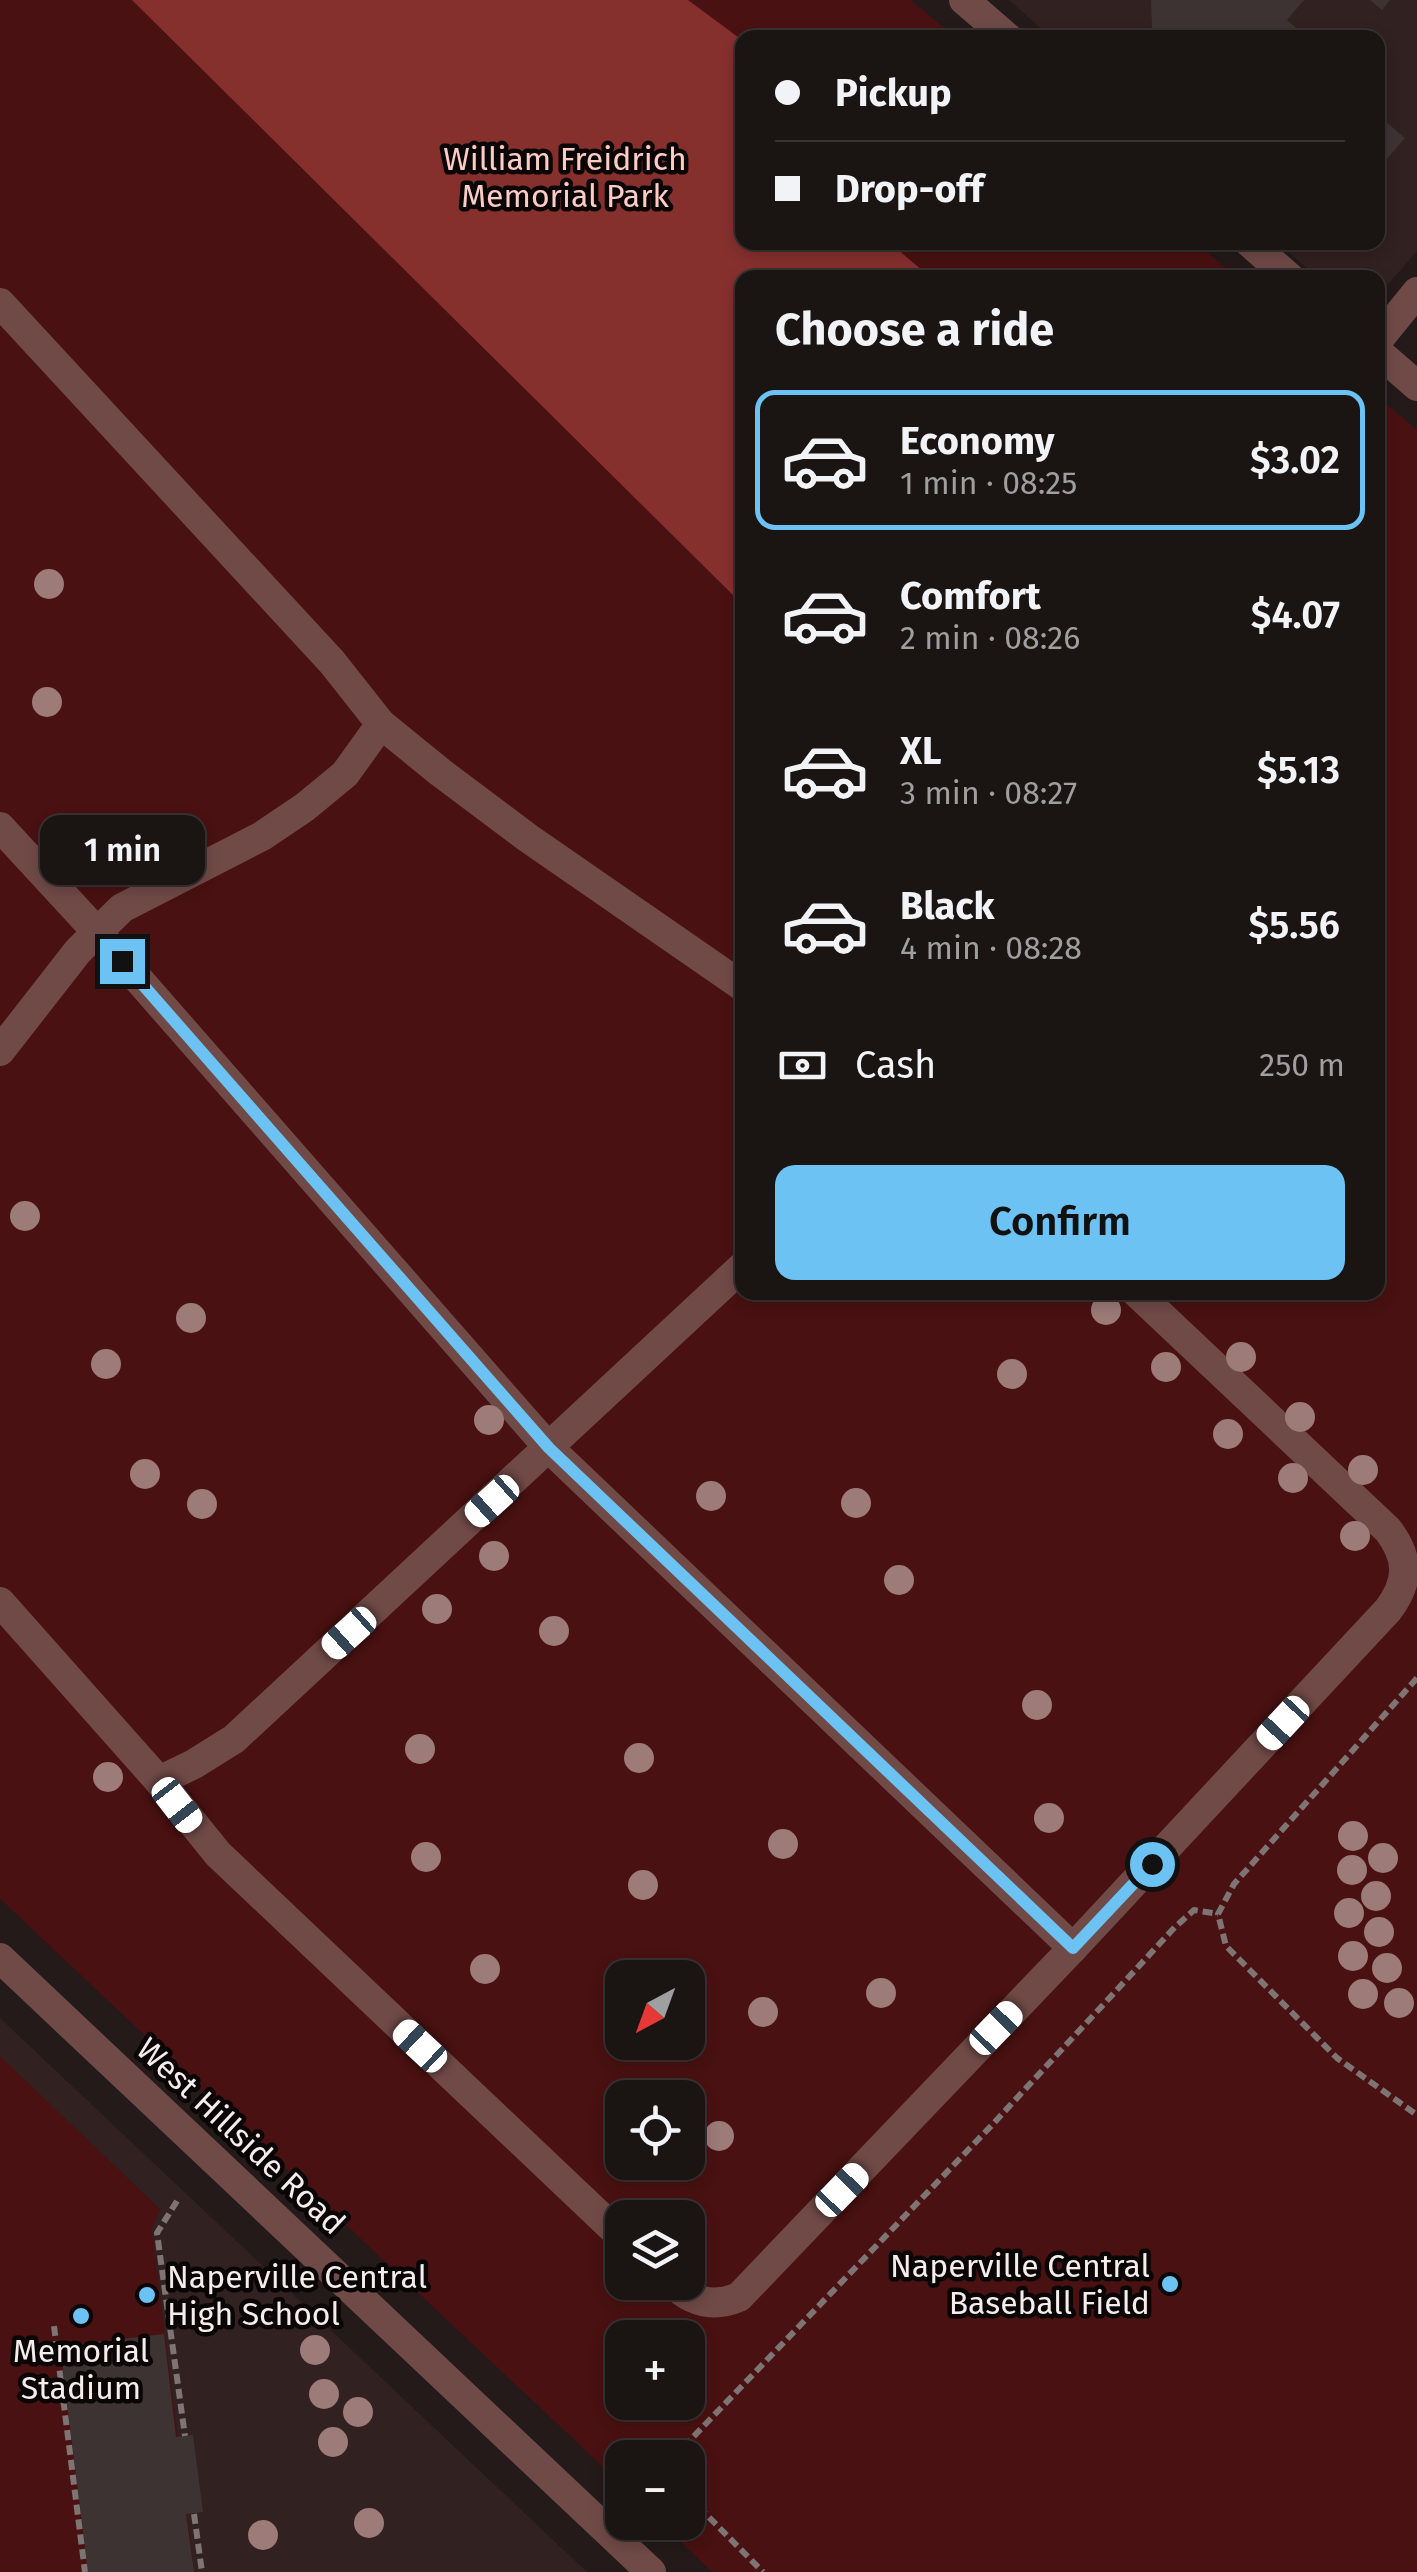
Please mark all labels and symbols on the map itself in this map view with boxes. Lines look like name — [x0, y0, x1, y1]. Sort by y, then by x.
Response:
park label: William Freidrich Memorial Park — [443, 140, 687, 215]
callout: 1 min — [39, 816, 204, 886]
route end — [100, 939, 145, 984]
car — [460, 1470, 524, 1532]
car — [317, 1602, 381, 1664]
car — [1252, 1691, 1314, 1755]
car — [147, 1772, 207, 1838]
route start — [1130, 1842, 1175, 1887]
north arrow — [605, 1960, 705, 2060]
car — [964, 1996, 1028, 2060]
car — [388, 2015, 452, 2077]
street label: West Hillside Road — [129, 2030, 353, 2242]
car — [810, 2158, 874, 2222]
place label: Naperville Central Baseball Field — [890, 2247, 1150, 2322]
place label: Naperville Central High School — [167, 2258, 427, 2333]
marker: Naperville Central Baseball Field — [1159, 2273, 1181, 2295]
marker: Naperville Central High School — [136, 2284, 158, 2306]
marker: Memorial Stadium — [70, 2305, 92, 2327]
place label: Memorial Stadium — [13, 2332, 149, 2407]

